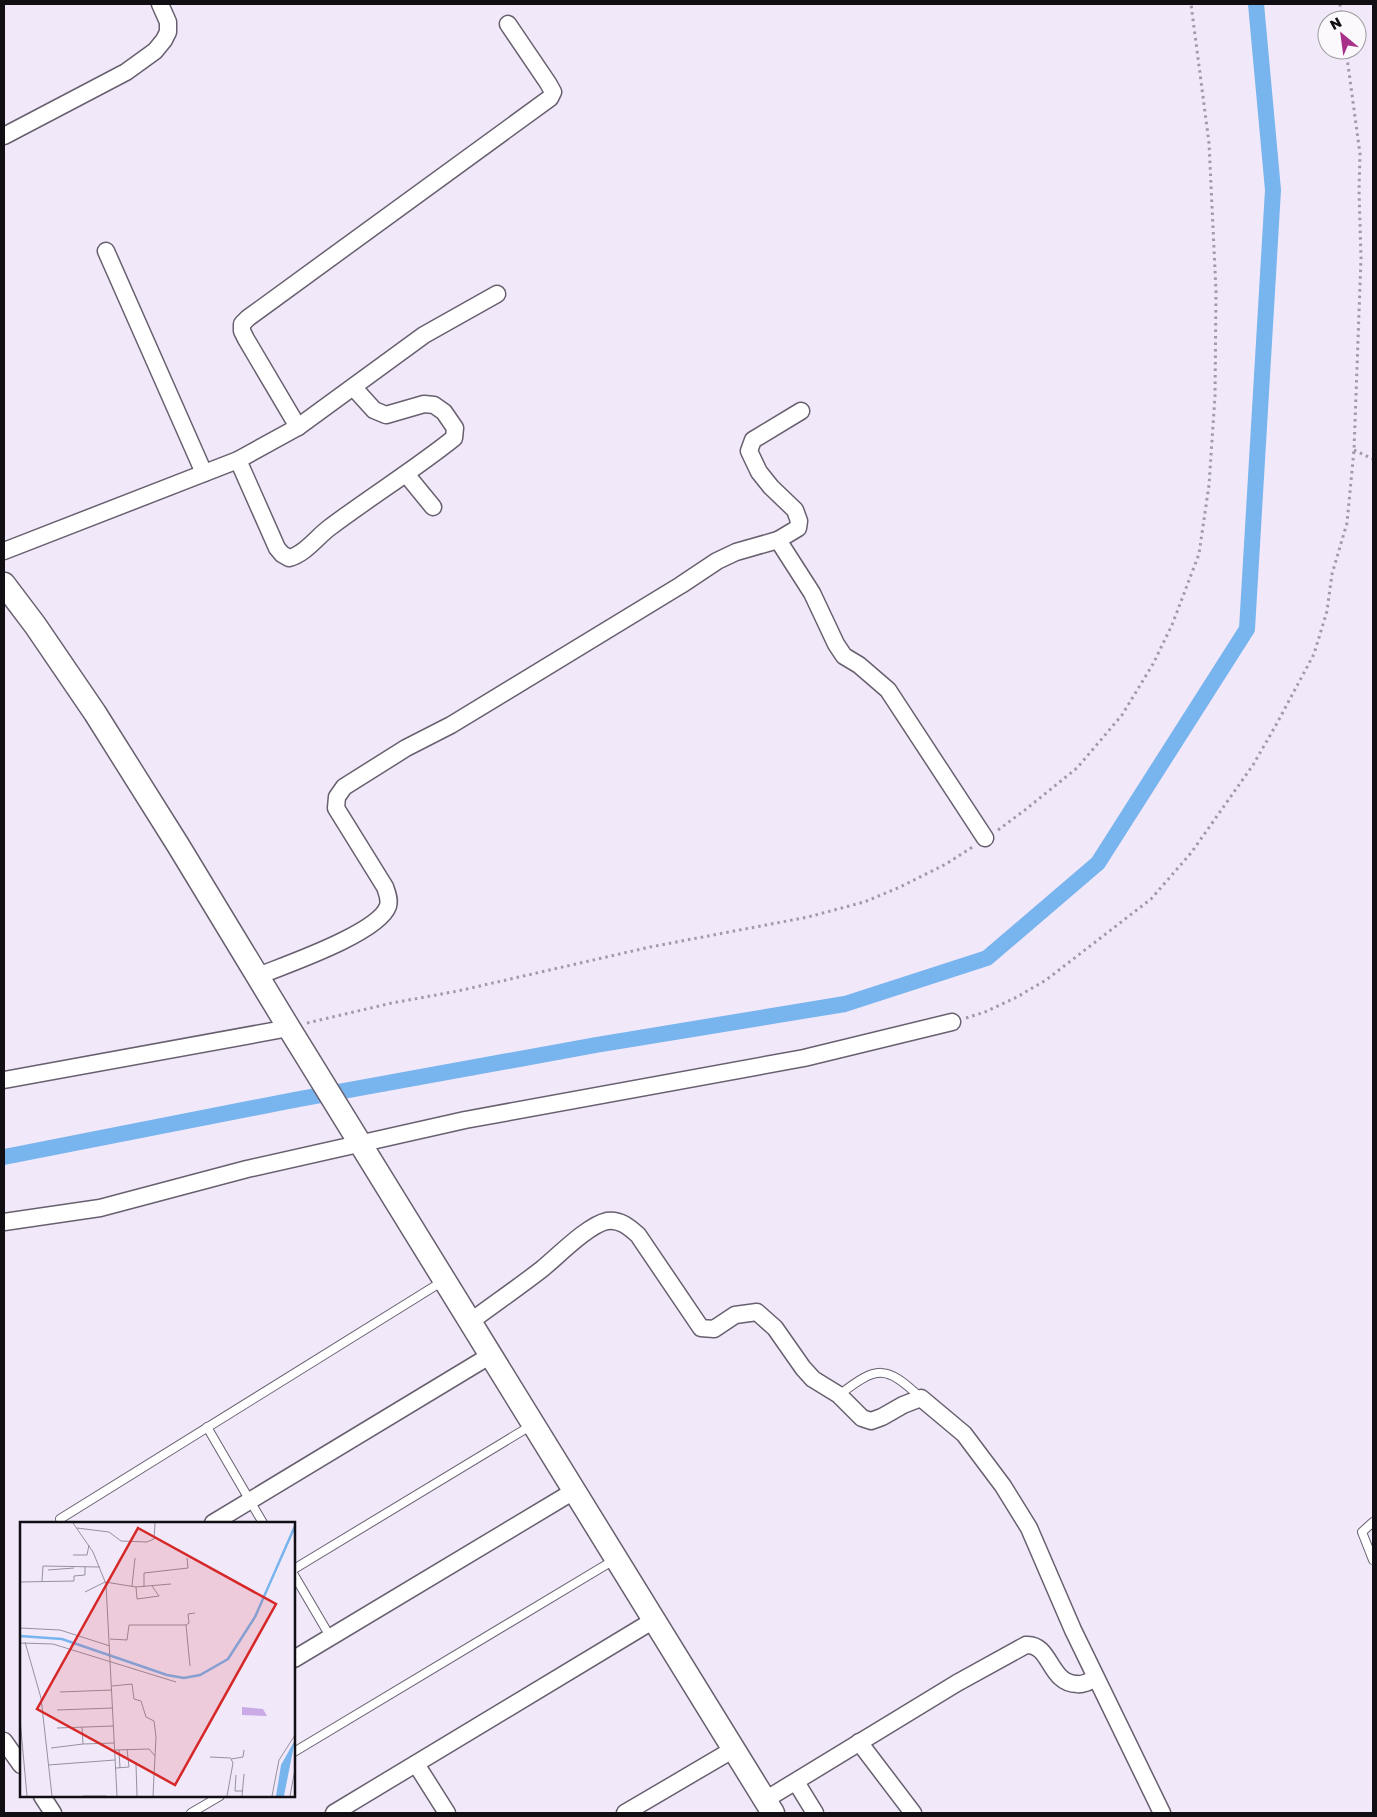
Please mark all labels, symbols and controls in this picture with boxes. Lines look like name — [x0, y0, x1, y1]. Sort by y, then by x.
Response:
north arrow — [1317, 10, 1367, 60]
text: N — [1327, 13, 1344, 33]
inset map — [20, 1522, 295, 1797]

